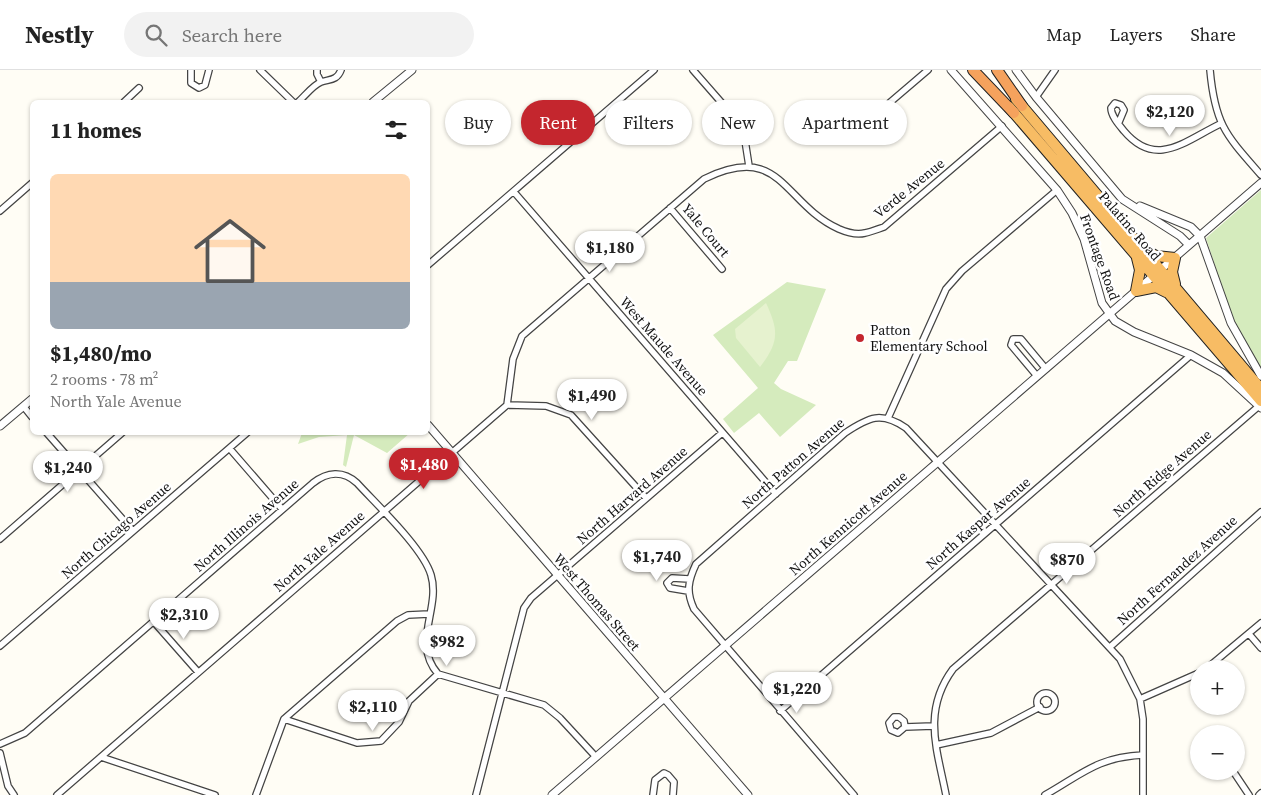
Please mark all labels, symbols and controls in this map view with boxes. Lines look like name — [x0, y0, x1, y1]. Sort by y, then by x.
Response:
search box — [124, 12, 474, 57]
text: Nestly — [25, 18, 94, 51]
icon: search — [142, 21, 170, 49]
text: Search here — [182, 22, 282, 48]
text: Map — [1046, 22, 1081, 47]
text: Layers — [1109, 22, 1162, 47]
text: Share — [1190, 22, 1236, 47]
pin: $2,120 — [1129, 94, 1211, 137]
chip: Buy — [445, 100, 511, 145]
chip: Rent — [521, 100, 595, 145]
chip: Filters — [605, 100, 692, 145]
chip: New — [702, 100, 774, 145]
chip: Apartment — [784, 100, 907, 145]
text: $2,120 — [1146, 100, 1194, 122]
text: 11 homes — [50, 116, 142, 145]
icon: filters — [382, 116, 410, 144]
street label: Verde Avenue — [869, 153, 949, 223]
street label: Palatine Road — [1094, 187, 1166, 265]
street label: Yale Court — [678, 199, 735, 262]
icon: home — [185, 206, 275, 296]
street label: Frontage Road — [1075, 211, 1125, 303]
pin: $1,180 — [569, 230, 651, 273]
text: $1,180 — [586, 236, 634, 258]
street label: West Maude Avenue — [615, 292, 713, 400]
place label: Patton Elementary School — [870, 320, 988, 356]
marker: Patton Elementary School — [854, 332, 866, 344]
text: $1,480/mo — [50, 339, 152, 368]
text: 2 rooms · 78 m² — [50, 368, 158, 390]
pin: $1,490 — [551, 378, 633, 421]
text: $1,490 — [568, 384, 616, 406]
text: North Yale Avenue — [50, 390, 182, 412]
street label: North Patton Avenue — [737, 413, 849, 513]
street label: North Ridge Avenue — [1108, 425, 1216, 521]
street label: North Harvard Avenue — [572, 441, 692, 549]
pin: $1,480 — [383, 448, 465, 490]
pin: $1,240 — [27, 450, 109, 493]
text: $1,480 — [400, 453, 448, 475]
text: $1,240 — [44, 456, 92, 478]
street label: North Kennicott Avenue — [785, 466, 911, 580]
street label: North Kaspar Avenue — [921, 472, 1035, 574]
street label: North Illinois Avenue — [189, 474, 303, 576]
street label: North Chicago Avenue — [57, 477, 175, 583]
street label: North Yale Avenue — [269, 506, 369, 596]
street label: North Fernandez Avenue — [1113, 511, 1241, 629]
pin: $1,740 — [616, 540, 698, 582]
pin: $870 — [1037, 542, 1097, 585]
text: $1,740 — [633, 545, 681, 567]
text: $870 — [1050, 548, 1084, 570]
street label: West Thomas Street — [549, 549, 645, 655]
pin: $2,310 — [143, 598, 225, 640]
text: $2,310 — [160, 603, 208, 625]
pin: $982 — [417, 624, 477, 667]
text: $982 — [430, 630, 464, 652]
map controls — [1190, 660, 1245, 780]
button: + — [1190, 660, 1245, 715]
pin: $1,220 — [756, 672, 838, 714]
text: $1,220 — [773, 677, 821, 699]
pin: $2,110 — [332, 690, 414, 732]
text: $2,110 — [349, 695, 397, 717]
button: − — [1190, 725, 1245, 780]

